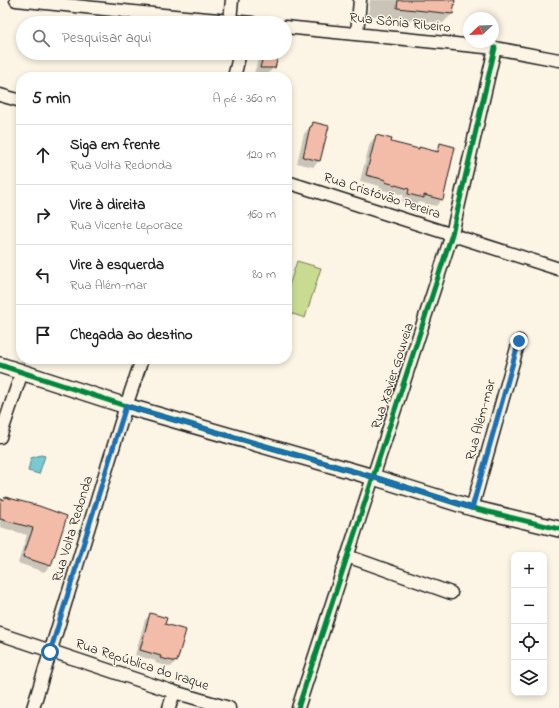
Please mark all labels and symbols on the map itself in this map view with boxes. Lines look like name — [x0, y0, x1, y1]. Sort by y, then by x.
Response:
street label: Rua Sônia Ribeiro — [348, 7, 452, 39]
north arrow — [463, 12, 499, 48]
street label: Rua Cristóvão Pereira — [321, 167, 443, 225]
street label: Rua Xavier Gouveia — [366, 320, 420, 432]
route end — [510, 332, 528, 350]
street label: Rua Além-mar — [460, 377, 502, 463]
street label: Rua Volta Redonda — [47, 473, 99, 585]
street label: Rua República do Iraque — [72, 633, 212, 697]
route start — [41, 643, 59, 661]

